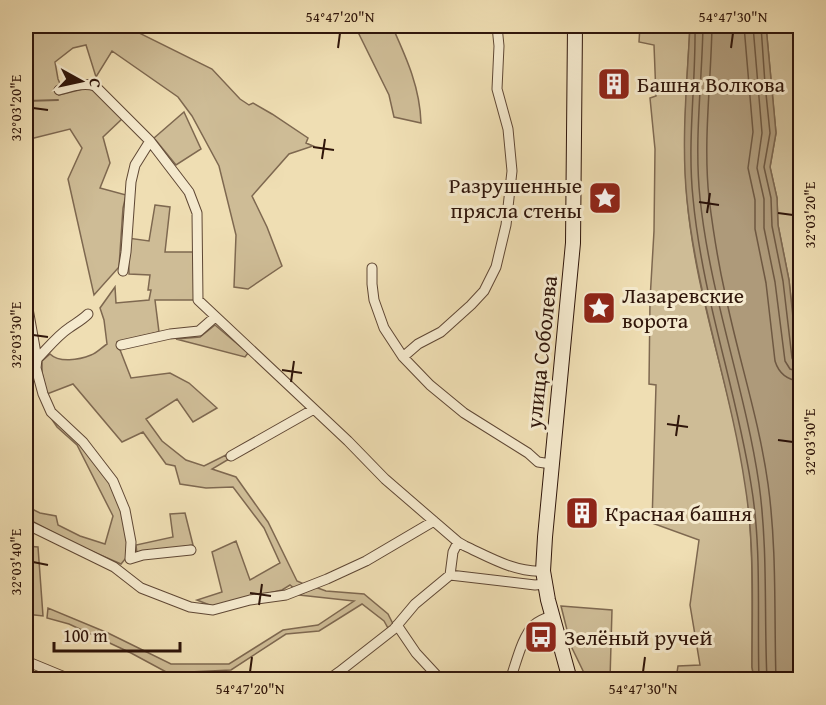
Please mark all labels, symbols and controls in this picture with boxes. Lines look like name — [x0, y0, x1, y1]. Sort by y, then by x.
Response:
text: 54°47'20"N — [306, 6, 375, 27]
text: 54°47'30"N — [699, 6, 768, 27]
north arrow — [51, 51, 111, 111]
building icon: Башня Волкова — [596, 66, 632, 102]
place label: Башня Волкова — [637, 68, 786, 100]
text: 32°03'20"E — [5, 74, 26, 141]
text: С — [83, 77, 108, 89]
place label: Разрушенные прясла стены — [449, 169, 582, 226]
place icon: Разрушенные прясла стены — [587, 180, 623, 216]
text: 32°03'20"E — [799, 181, 820, 248]
street label: улица Соболева — [517, 273, 565, 431]
place label: Лазаревские ворота — [622, 279, 744, 336]
place icon: Лазаревские ворота — [581, 290, 617, 326]
text: 32°03'30"E — [5, 301, 26, 368]
text: 32°03'30"E — [799, 408, 820, 475]
building icon: Красная башня — [564, 495, 600, 531]
place label: Красная башня — [605, 497, 752, 529]
text: 32°03'40"E — [5, 528, 26, 595]
scale bar — [54, 615, 180, 653]
bus stop icon: Зелёный ручей — [523, 619, 559, 655]
place label: Зелёный ручей — [564, 621, 712, 653]
text: 100 m — [63, 622, 108, 649]
text: 54°47'20"N — [216, 678, 285, 699]
text: 54°47'30"N — [609, 678, 678, 699]

